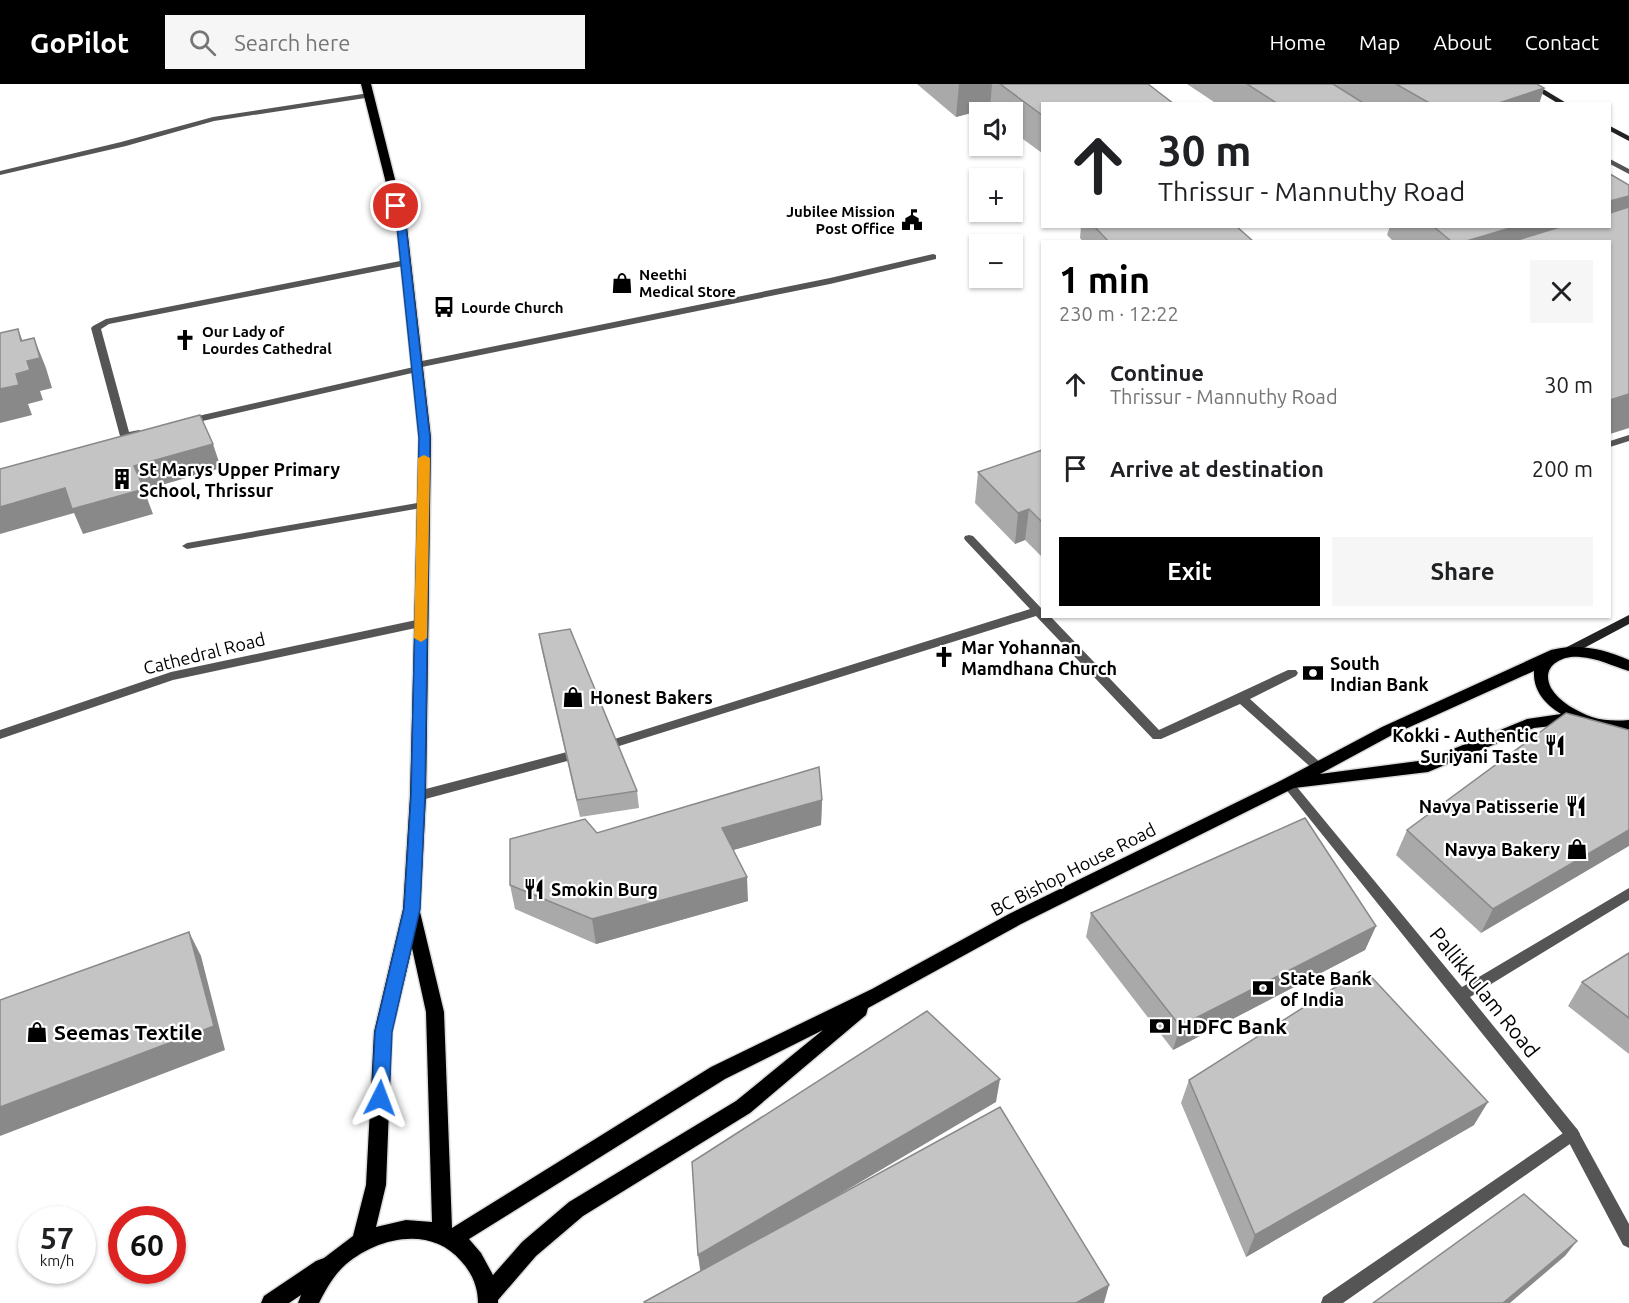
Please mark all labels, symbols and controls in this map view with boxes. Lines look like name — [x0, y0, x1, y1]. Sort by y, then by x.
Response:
search box — [165, 15, 585, 69]
icon: search — [186, 26, 219, 59]
text: GoPilot — [30, 27, 129, 58]
text: Search here — [234, 30, 350, 55]
text: Home — [1269, 30, 1326, 54]
text: Map — [1359, 30, 1400, 54]
text: About — [1433, 30, 1492, 54]
text: Contact — [1525, 30, 1599, 54]
map controls — [969, 102, 1023, 288]
button: sound — [969, 102, 1023, 156]
icon: ahead — [1059, 126, 1137, 204]
text: 30 m — [1158, 127, 1252, 174]
button: + — [969, 168, 1023, 222]
text: Thrissur - Mannuthy Road — [1158, 176, 1465, 206]
pin — [370, 180, 421, 231]
icon: arrive — [379, 189, 412, 222]
place label: Jubilee Mission Post Office — [786, 203, 895, 237]
public building icon: Jubilee Mission Post Office — [900, 208, 924, 232]
button: − — [969, 234, 1023, 288]
text: 1 min — [1059, 259, 1150, 300]
button: close — [1530, 260, 1593, 323]
place label: Neethi Medical Store — [639, 266, 736, 300]
shop icon: Neethi Medical Store — [610, 271, 634, 295]
bus stop icon: Lourde Church — [432, 295, 456, 319]
place label: Lourde Church — [461, 299, 564, 316]
text: 230 m · 12:22 — [1059, 302, 1179, 325]
place label: Our Lady of Lourdes Cathedral — [202, 323, 332, 357]
church icon: Our Lady of Lourdes Cathedral — [173, 328, 197, 352]
text: Continue — [1110, 360, 1204, 385]
icon: ahead — [1059, 368, 1092, 401]
text: 30 m — [1544, 372, 1593, 397]
text: Thrissur - Mannuthy Road — [1110, 385, 1338, 408]
icon: arrive — [1059, 452, 1092, 485]
text: Arrive at destination — [1110, 456, 1324, 481]
text: 200 m — [1532, 456, 1593, 481]
place label: St Marys Upper Primary School, Thrissur — [139, 459, 340, 500]
building icon: St Marys Upper Primary School, Thrissur — [110, 467, 134, 491]
button: Exit — [1059, 537, 1320, 606]
button: Share — [1332, 537, 1593, 606]
street label: Cathedral Road — [141, 628, 267, 678]
place label: Mar Yohannan Mamdhana Church — [961, 637, 1117, 678]
church icon: Mar Yohannan Mamdhana Church — [932, 645, 956, 669]
place label: South Indian Bank — [1330, 653, 1429, 694]
bank icon: South Indian Bank — [1301, 661, 1325, 685]
shop icon: Honest Bakers — [561, 685, 585, 709]
place label: Honest Bakers — [590, 687, 713, 707]
place label: Kokki - Authentic Suriyani Taste — [1392, 725, 1538, 766]
restaurant icon: Kokki - Authentic Suriyani Taste — [1543, 733, 1567, 757]
restaurant icon: Navya Patisserie — [1564, 794, 1588, 818]
place label: Navya Patisserie — [1419, 796, 1559, 816]
street label: BC Bishop House Road — [987, 819, 1159, 919]
shop icon: Navya Bakery — [1565, 837, 1589, 861]
place label: Navya Bakery — [1444, 839, 1560, 859]
restaurant icon: Smokin Burg — [522, 877, 546, 901]
place label: Smokin Burg — [551, 879, 658, 899]
street label: Pallikkulam Road — [1425, 922, 1545, 1062]
place label: State Bank of India — [1280, 968, 1372, 1009]
bank icon: State Bank of India — [1251, 976, 1275, 1000]
bank icon: HDFC Bank — [1148, 1014, 1172, 1038]
place label: HDFC Bank — [1177, 1014, 1287, 1038]
shop icon: Seemas Textile — [25, 1020, 49, 1044]
place label: Seemas Textile — [54, 1020, 203, 1044]
position arrow — [348, 1066, 412, 1130]
speed limit sign: 60 — [108, 1206, 186, 1284]
text: 57 — [40, 1221, 74, 1255]
text: km/h — [40, 1252, 74, 1269]

